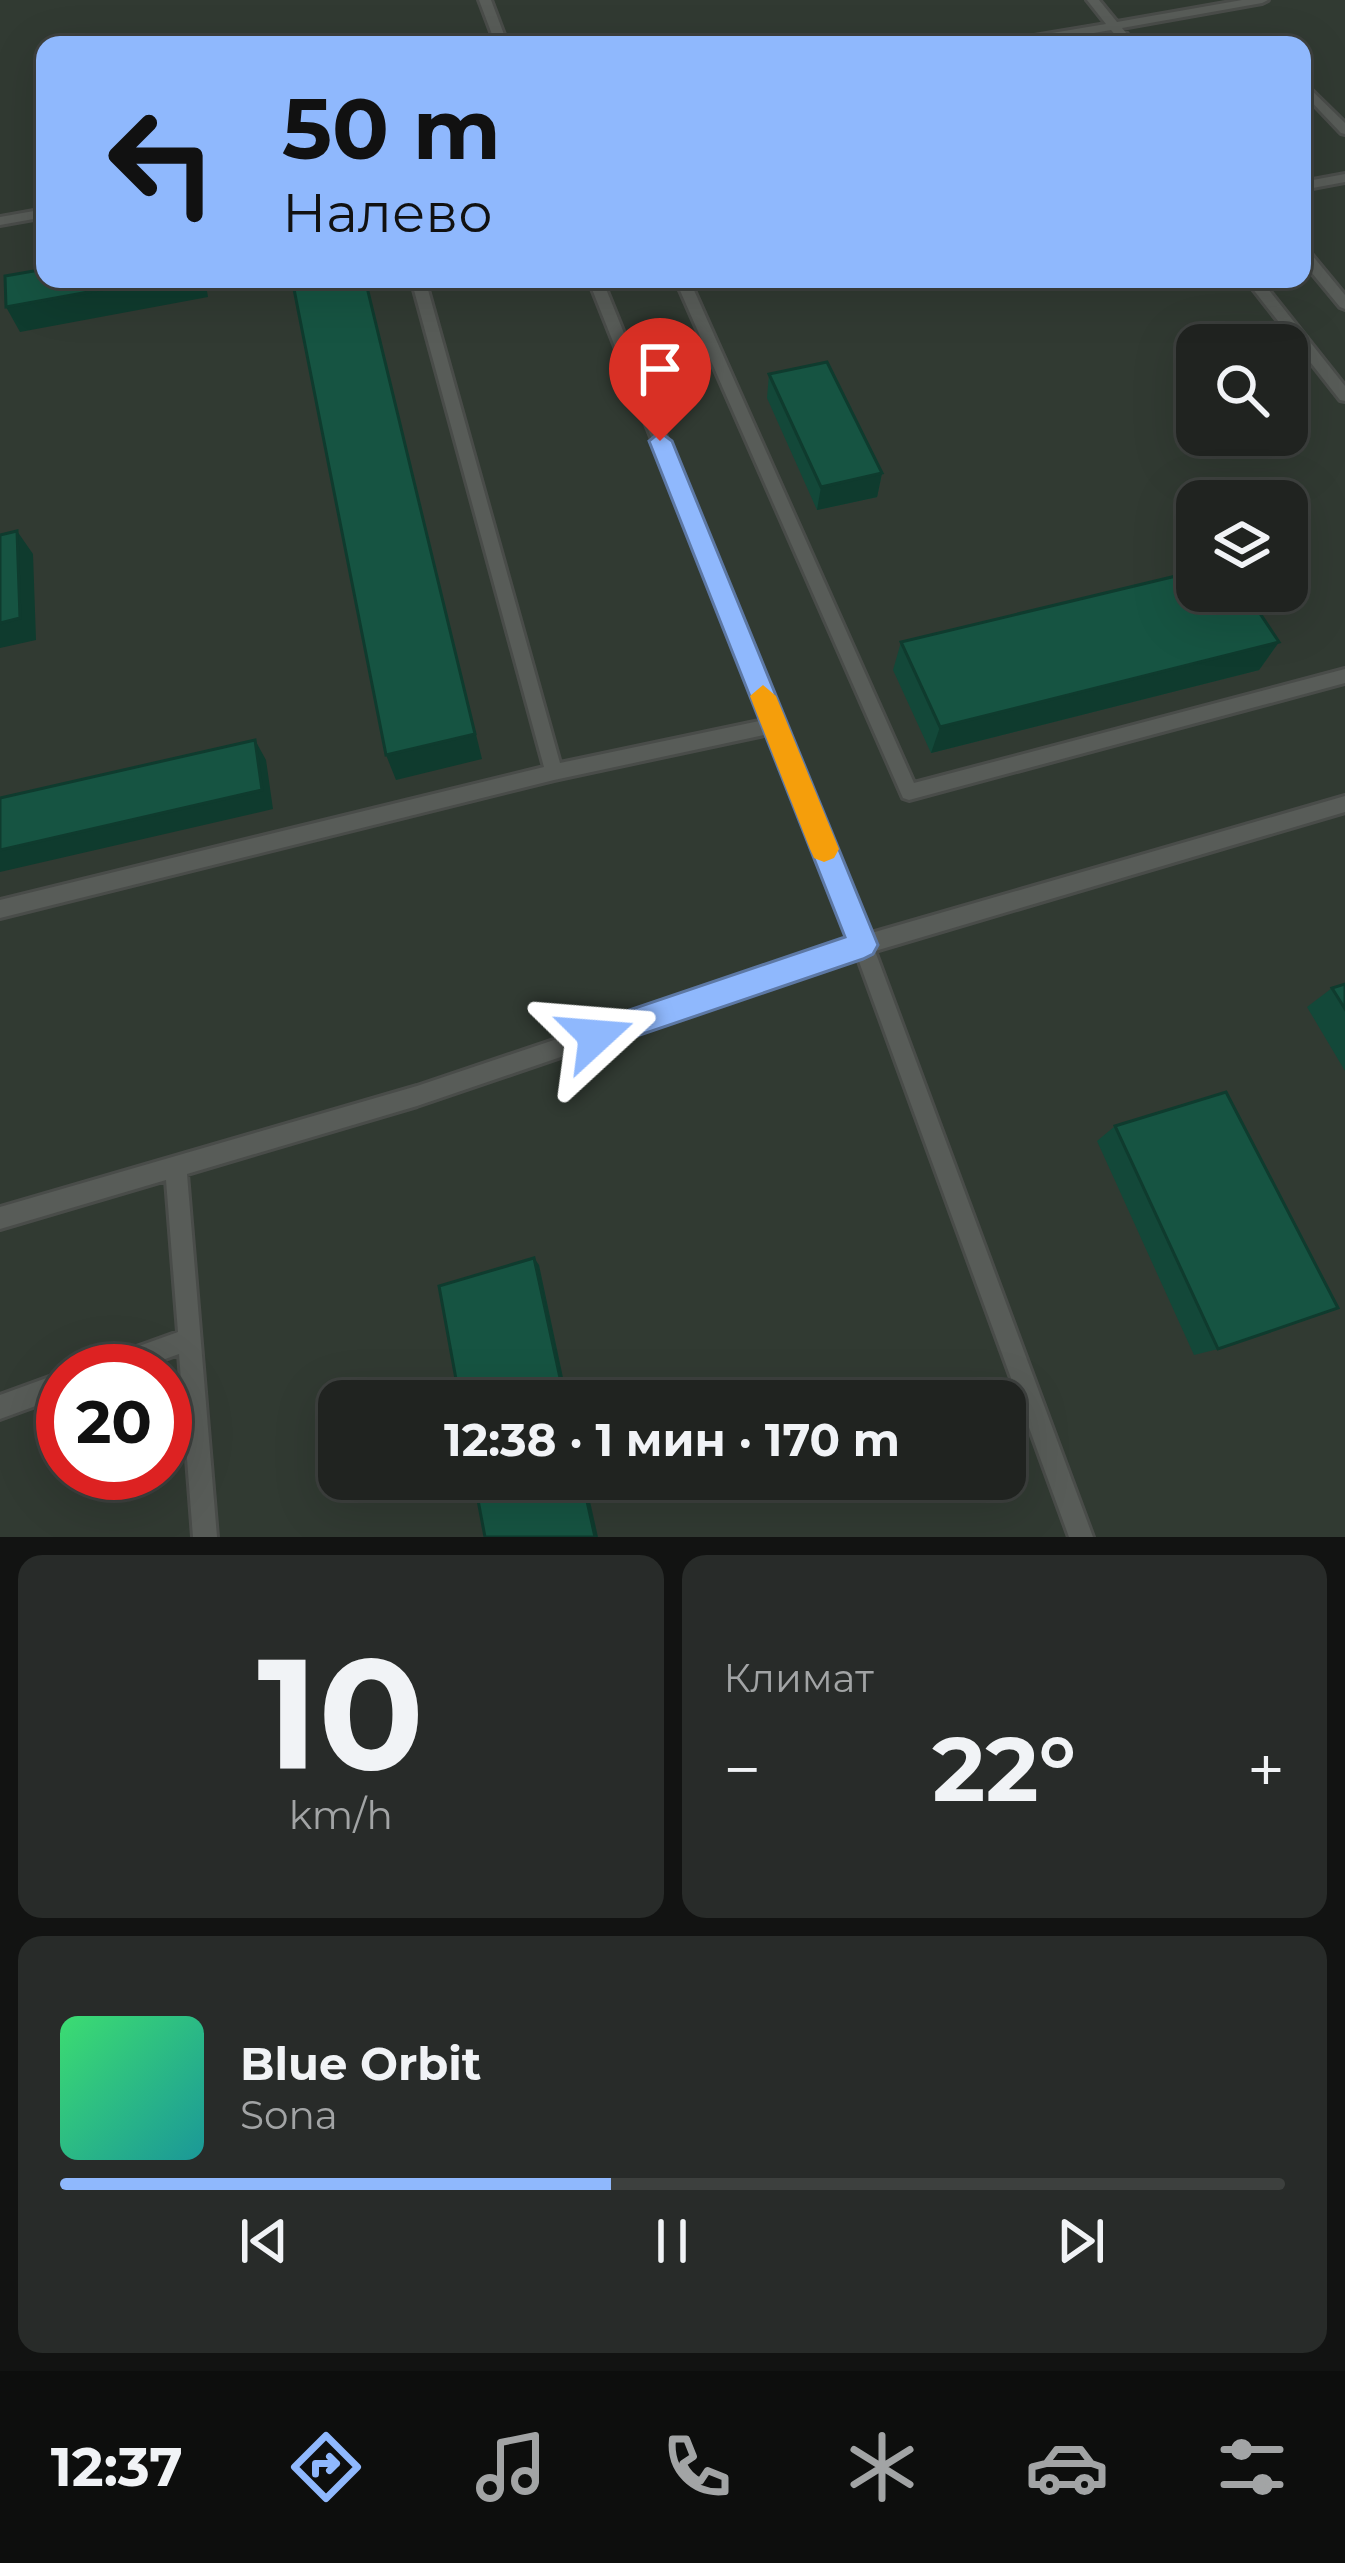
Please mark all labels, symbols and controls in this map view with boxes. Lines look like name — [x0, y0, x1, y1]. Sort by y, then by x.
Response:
text: 50 m — [282, 78, 501, 180]
icon: left — [84, 84, 240, 240]
text: Налево — [282, 180, 493, 246]
pin — [609, 318, 711, 441]
map controls — [1176, 324, 1308, 612]
button: search — [1176, 324, 1308, 456]
icon: arrive — [627, 336, 693, 402]
button: layers — [1176, 480, 1308, 612]
position arrow — [533, 973, 659, 1099]
speed limit sign: 20 — [36, 1344, 192, 1500]
text: 12:38 · 1 мин · 170 m — [444, 1412, 900, 1467]
text: 10 — [257, 1618, 424, 1808]
text: Климат — [724, 1654, 874, 1702]
text: 22° — [932, 1714, 1076, 1824]
text: − — [724, 1729, 761, 1810]
text: + — [1247, 1729, 1285, 1810]
text: km/h — [289, 1791, 393, 1839]
text: Blue Orbit — [240, 2036, 481, 2091]
text: Sona — [240, 2091, 338, 2139]
icon: previous — [231, 2208, 297, 2274]
icon: pause — [639, 2208, 705, 2274]
icon: next — [1048, 2208, 1114, 2274]
icon: directions — [284, 2425, 368, 2509]
icon: music — [469, 2425, 553, 2509]
icon: phone — [655, 2425, 739, 2509]
icon: climate — [840, 2425, 924, 2509]
icon: car — [1025, 2425, 1109, 2509]
icon: filters — [1210, 2425, 1294, 2509]
text: 12:37 — [51, 2434, 183, 2500]

